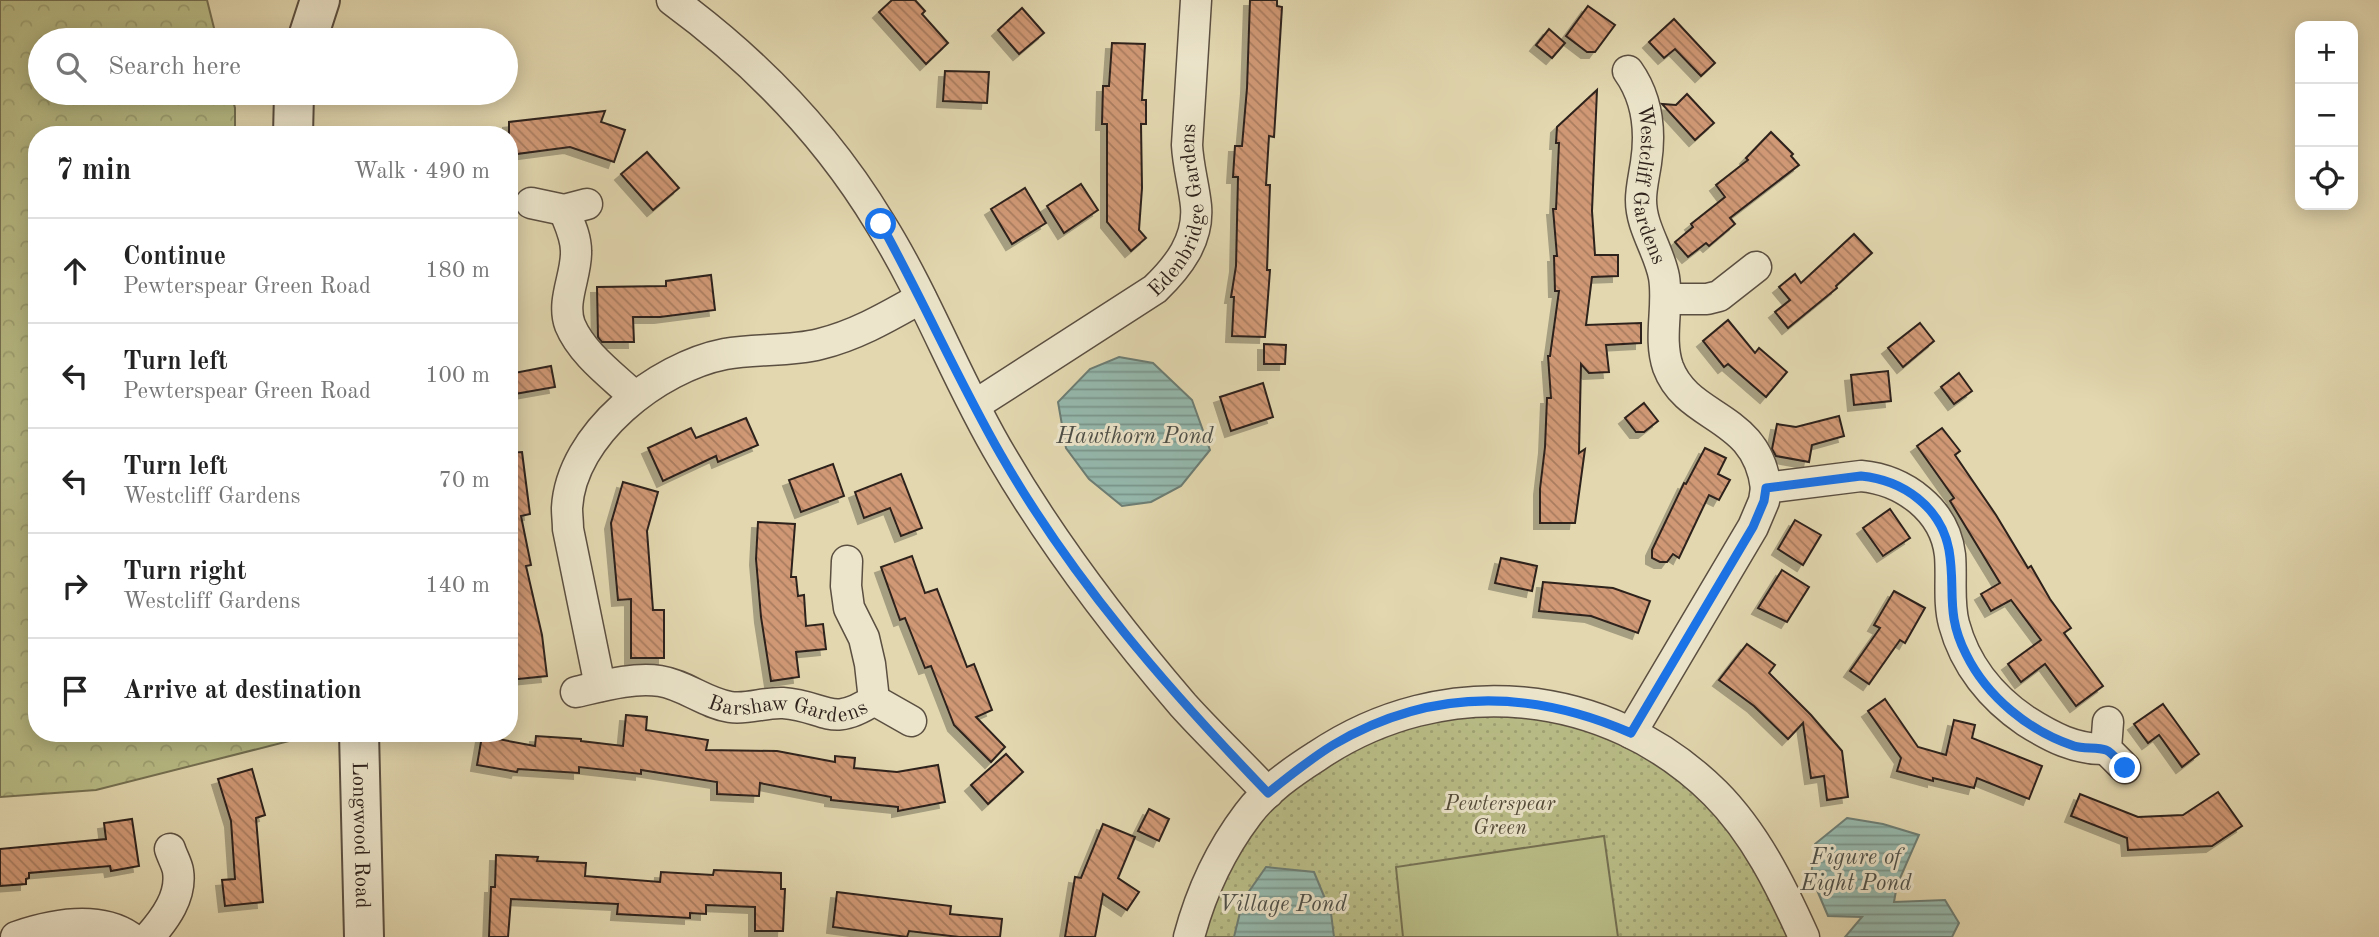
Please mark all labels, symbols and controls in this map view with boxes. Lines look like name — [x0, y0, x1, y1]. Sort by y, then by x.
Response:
map controls — [2295, 21, 2358, 210]
button: + — [2295, 21, 2358, 84]
search box — [28, 28, 518, 105]
icon: search — [52, 48, 90, 86]
text: Search here — [108, 54, 241, 80]
button: − — [2295, 84, 2358, 147]
street label: Westcliff Gardens — [1629, 104, 1669, 267]
street label: Edenbridge Gardens — [1145, 123, 1209, 301]
button: locate — [2295, 147, 2358, 210]
text: 7 min — [56, 156, 131, 186]
text: Walk · 490 m — [354, 160, 490, 183]
route start — [865, 208, 896, 239]
text: Continue — [123, 244, 226, 270]
icon: ahead — [56, 252, 94, 290]
text: 180 m — [425, 259, 490, 282]
text: Pewterspear Green Road — [123, 275, 371, 298]
text: Turn left — [123, 349, 228, 375]
icon: left — [56, 357, 94, 395]
text: 100 m — [425, 364, 490, 387]
text: Pewterspear Green Road — [123, 380, 371, 403]
water label: Hawthorn Pond — [1055, 425, 1215, 448]
text: Turn left — [123, 454, 228, 480]
icon: left — [56, 462, 94, 500]
text: 70 m — [439, 469, 490, 492]
text: Westcliff Gardens — [123, 485, 300, 508]
text: Turn right — [123, 559, 246, 585]
icon: right — [56, 567, 94, 605]
text: 140 m — [425, 574, 490, 597]
text: Westcliff Gardens — [123, 590, 300, 613]
icon: arrive — [56, 672, 94, 710]
text: Arrive at destination — [123, 678, 362, 704]
street label: Barshaw Gardens — [705, 692, 871, 727]
route end — [2109, 752, 2140, 783]
street label: Longwood Road — [348, 761, 372, 909]
park label: Pewterspear Green — [1444, 794, 1556, 839]
water label: Figure of Eight Pond — [1799, 846, 1913, 896]
water label: Village Pond — [1219, 893, 1348, 917]

